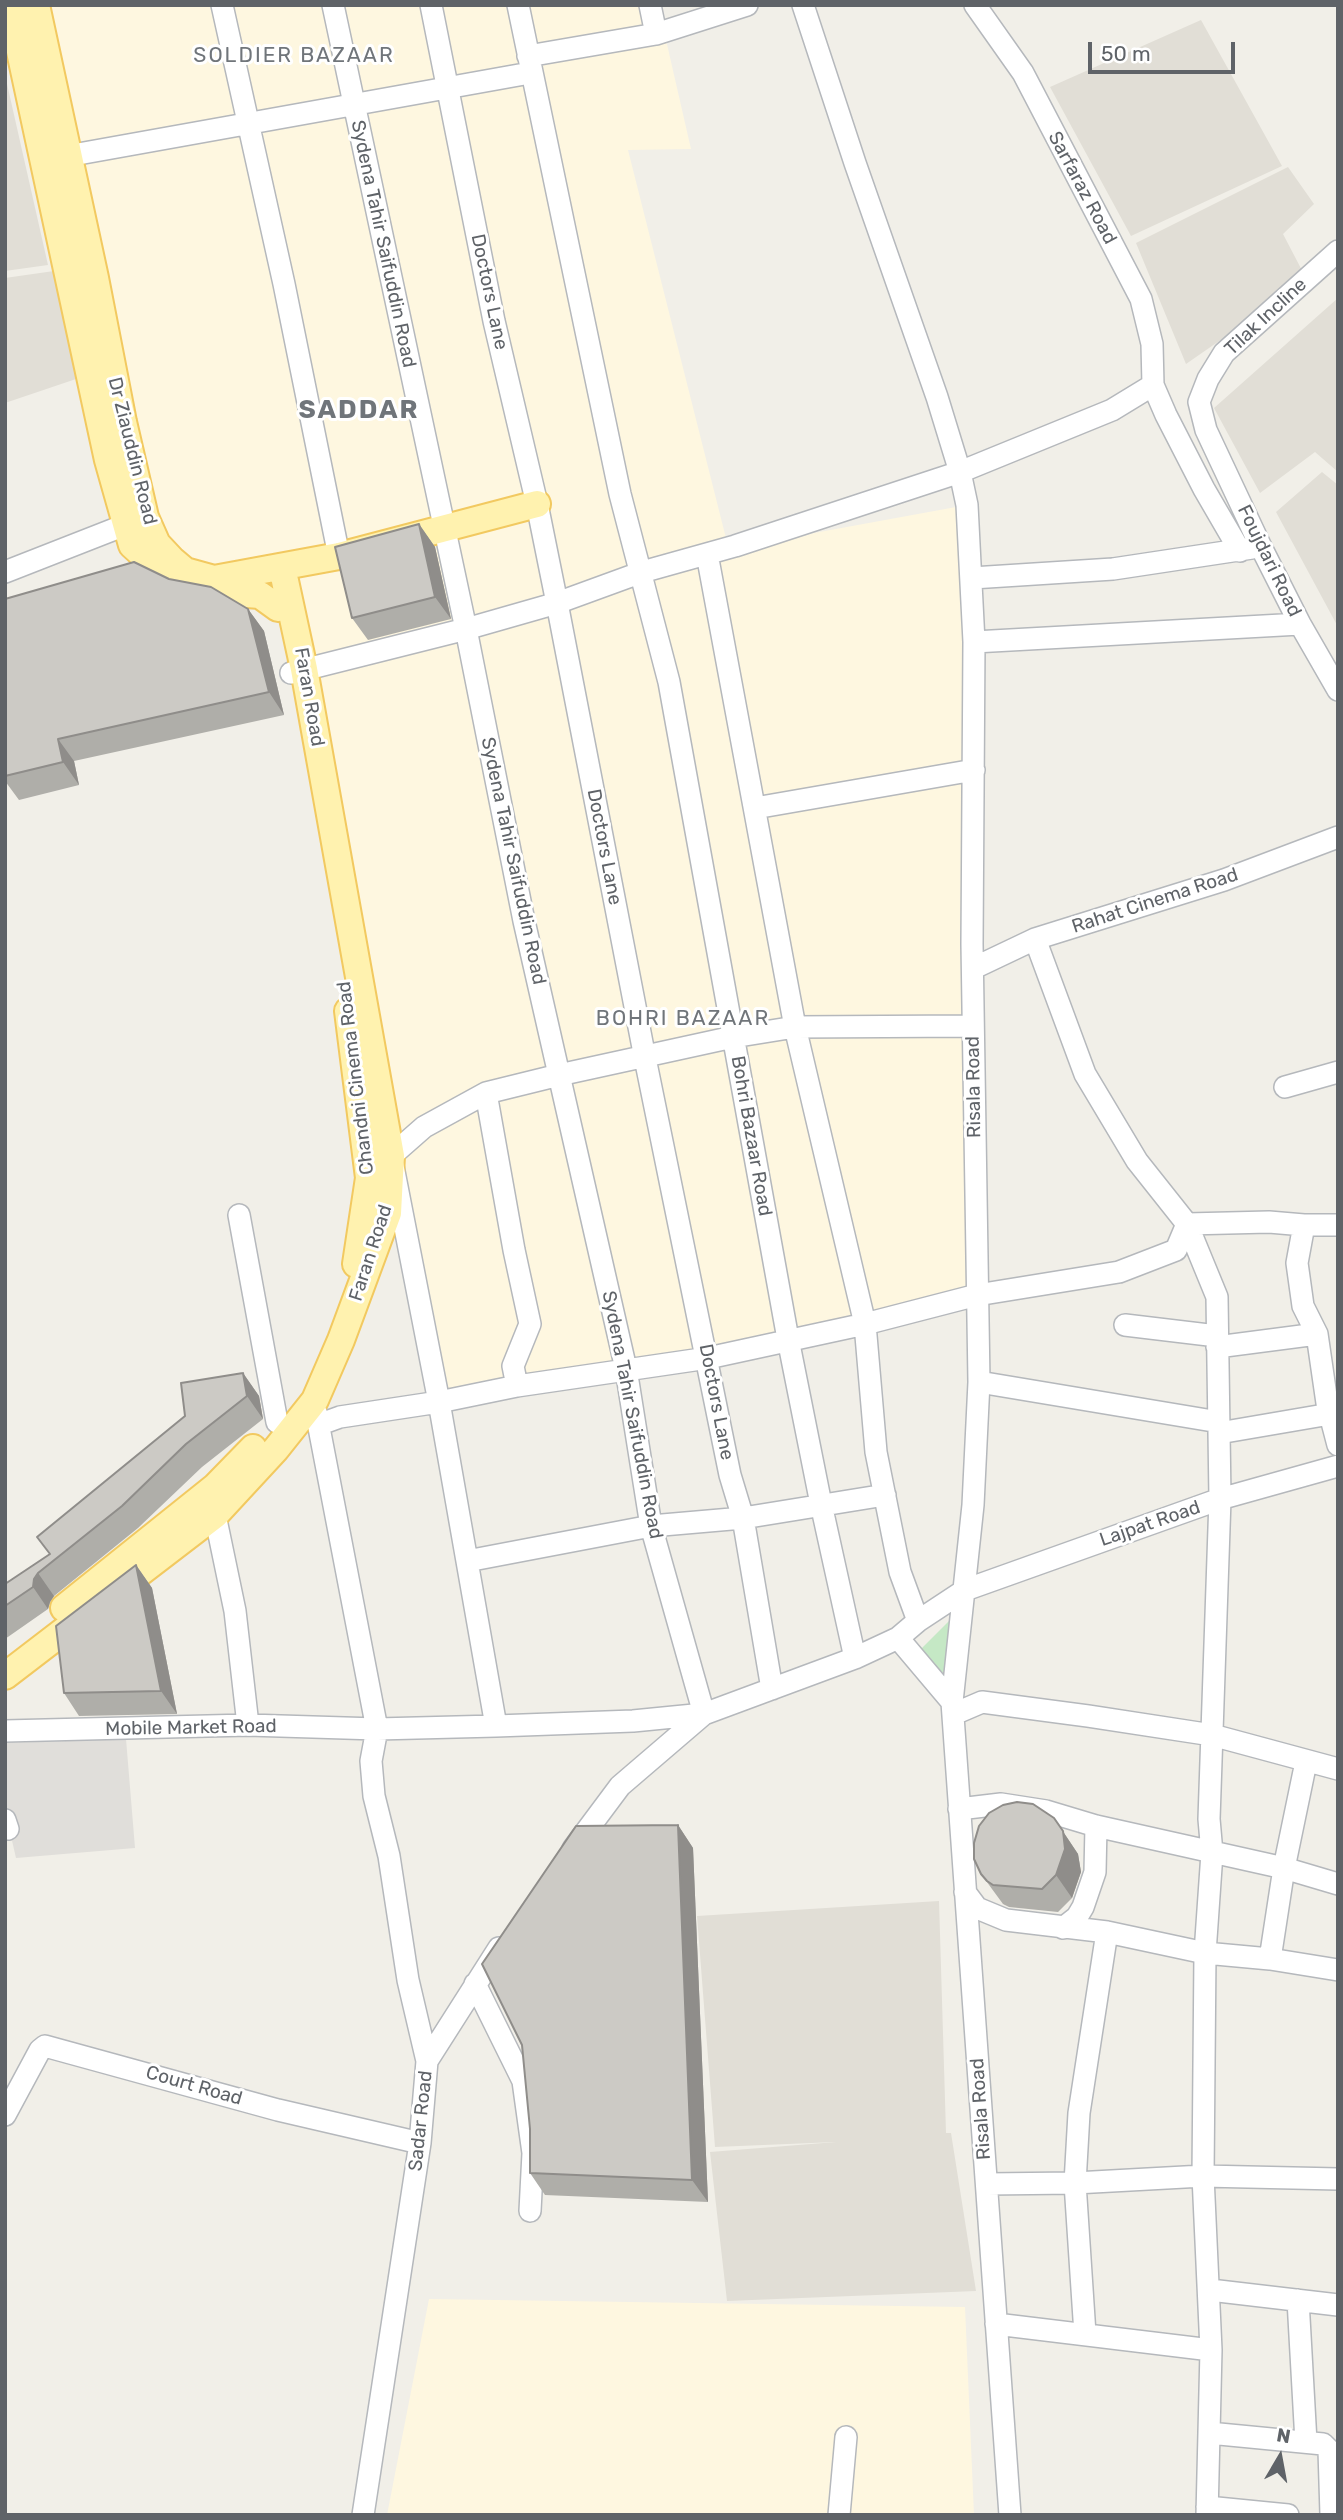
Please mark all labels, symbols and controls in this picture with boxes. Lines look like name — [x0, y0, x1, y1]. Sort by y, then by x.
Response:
scale bar — [1091, 28, 1238, 72]
text: 50 m — [1101, 41, 1151, 66]
district label: SOLDIER BAZAAR — [195, 43, 393, 69]
street label: Sydena Tahir Saifuddin Road — [346, 118, 420, 370]
street label: Sarfaraz Road — [1043, 128, 1121, 248]
street label: Doctors Lane — [466, 232, 512, 352]
street label: Tilak Incline — [1220, 273, 1312, 361]
street label: Dr Ziauddin Road — [103, 375, 161, 527]
district label: SADDAR — [299, 394, 419, 426]
street label: Foujdari Road — [1232, 501, 1306, 621]
street label: Faran Road — [289, 646, 329, 748]
street label: Sydena Tahir Saifuddin Road — [476, 735, 550, 987]
street label: Doctors Lane — [582, 787, 626, 907]
street label: Rahat Cinema Road — [1069, 863, 1241, 939]
street label: Chandni Cinema Road — [333, 980, 379, 1176]
district label: BOHRI BAZAAR — [597, 1006, 769, 1032]
street label: Risala Road — [962, 1036, 986, 1138]
street label: Bohri Bazaar Road — [726, 1054, 776, 1218]
street label: Faran Road — [345, 1202, 397, 1304]
street label: Sydena Tahir Saifuddin Road — [597, 1289, 667, 1541]
street label: Doctors Lane — [694, 1342, 738, 1462]
street label: Lajpat Road — [1097, 1496, 1203, 1552]
street label: Mobile Market Road — [105, 1715, 277, 1741]
street label: Risala Road — [966, 2057, 996, 2161]
street label: Court Road — [143, 2061, 245, 2111]
street label: Sadar Road — [404, 2070, 438, 2172]
north arrow — [1245, 2422, 1315, 2492]
text: N — [1275, 2423, 1292, 2448]

